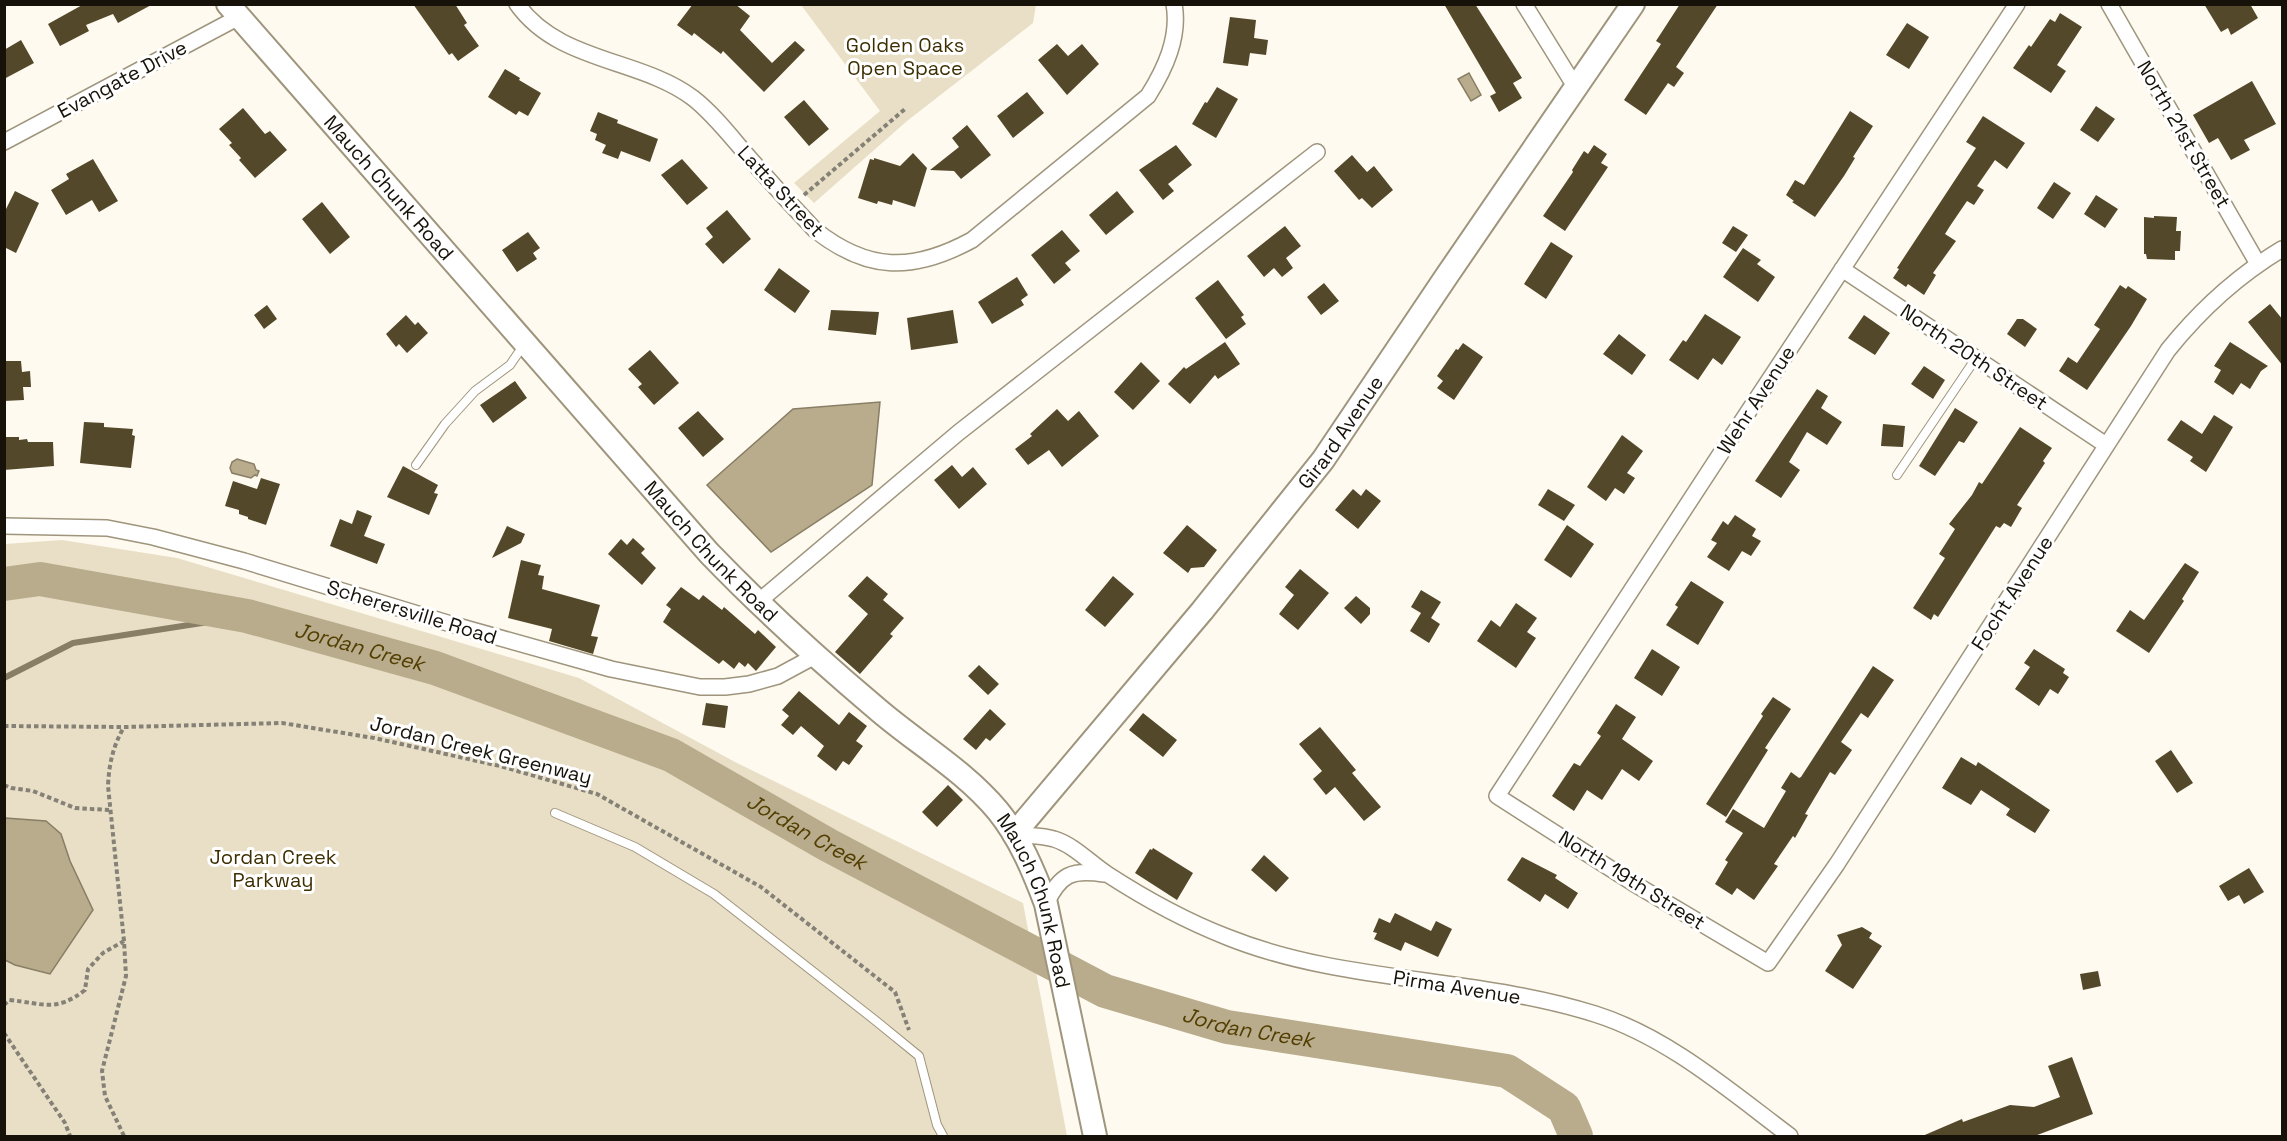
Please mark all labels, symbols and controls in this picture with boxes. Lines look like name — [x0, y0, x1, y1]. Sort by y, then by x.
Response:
park label: Golden Oaks Open Space — [846, 32, 964, 81]
street label: Evangate Drive — [53, 34, 191, 124]
street label: North 21st Street — [2131, 56, 2237, 212]
street label: Mauch Chunk Road — [318, 110, 459, 266]
street label: Latta Street — [732, 140, 830, 242]
street label: North 20th Street — [1895, 298, 2053, 416]
street label: Wehr Avenue — [1711, 341, 1801, 459]
street label: Girard Avenue — [1292, 371, 1389, 494]
street label: Mauch Chunk Road — [638, 475, 784, 627]
street label: Focht Avenue — [1965, 531, 2059, 655]
street label: Scherersville Road — [324, 574, 500, 650]
water label: Jordan Creek — [291, 616, 430, 678]
street label: Jordan Creek Greenway — [367, 710, 595, 790]
water label: Jordan Creek — [742, 787, 874, 877]
street label: Mauch Chunk Road — [991, 808, 1076, 990]
street label: North 19th Street — [1554, 824, 1710, 936]
park label: Jordan Creek Parkway — [209, 844, 337, 893]
street label: Pirma Avenue — [1391, 964, 1523, 1010]
water label: Jordan Creek — [1179, 1000, 1318, 1054]

